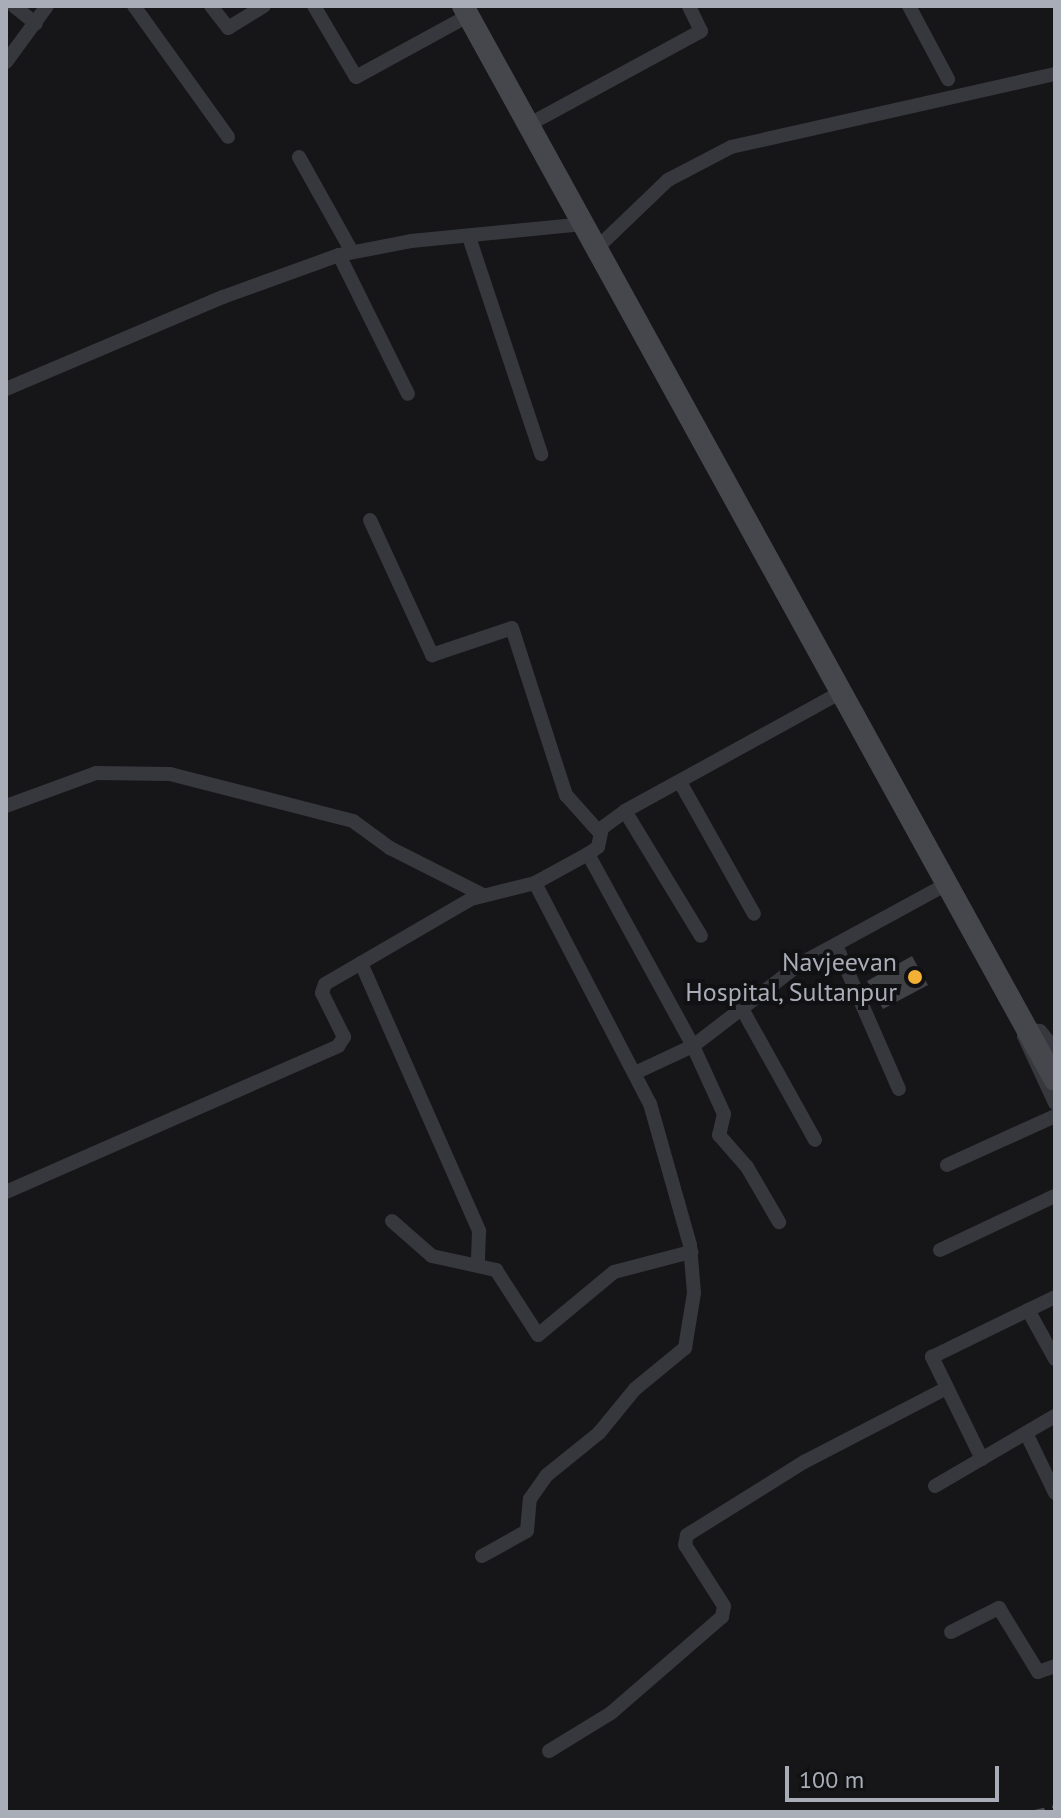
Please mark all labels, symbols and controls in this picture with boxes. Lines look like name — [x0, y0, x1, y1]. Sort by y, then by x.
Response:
place label: Navjeevan Hospital, Sultanpur — [683, 946, 897, 1008]
marker: Navjeevan Hospital, Sultanpur — [904, 966, 926, 988]
scale bar — [789, 1750, 1003, 1800]
text: 100 m — [799, 1764, 864, 1795]

